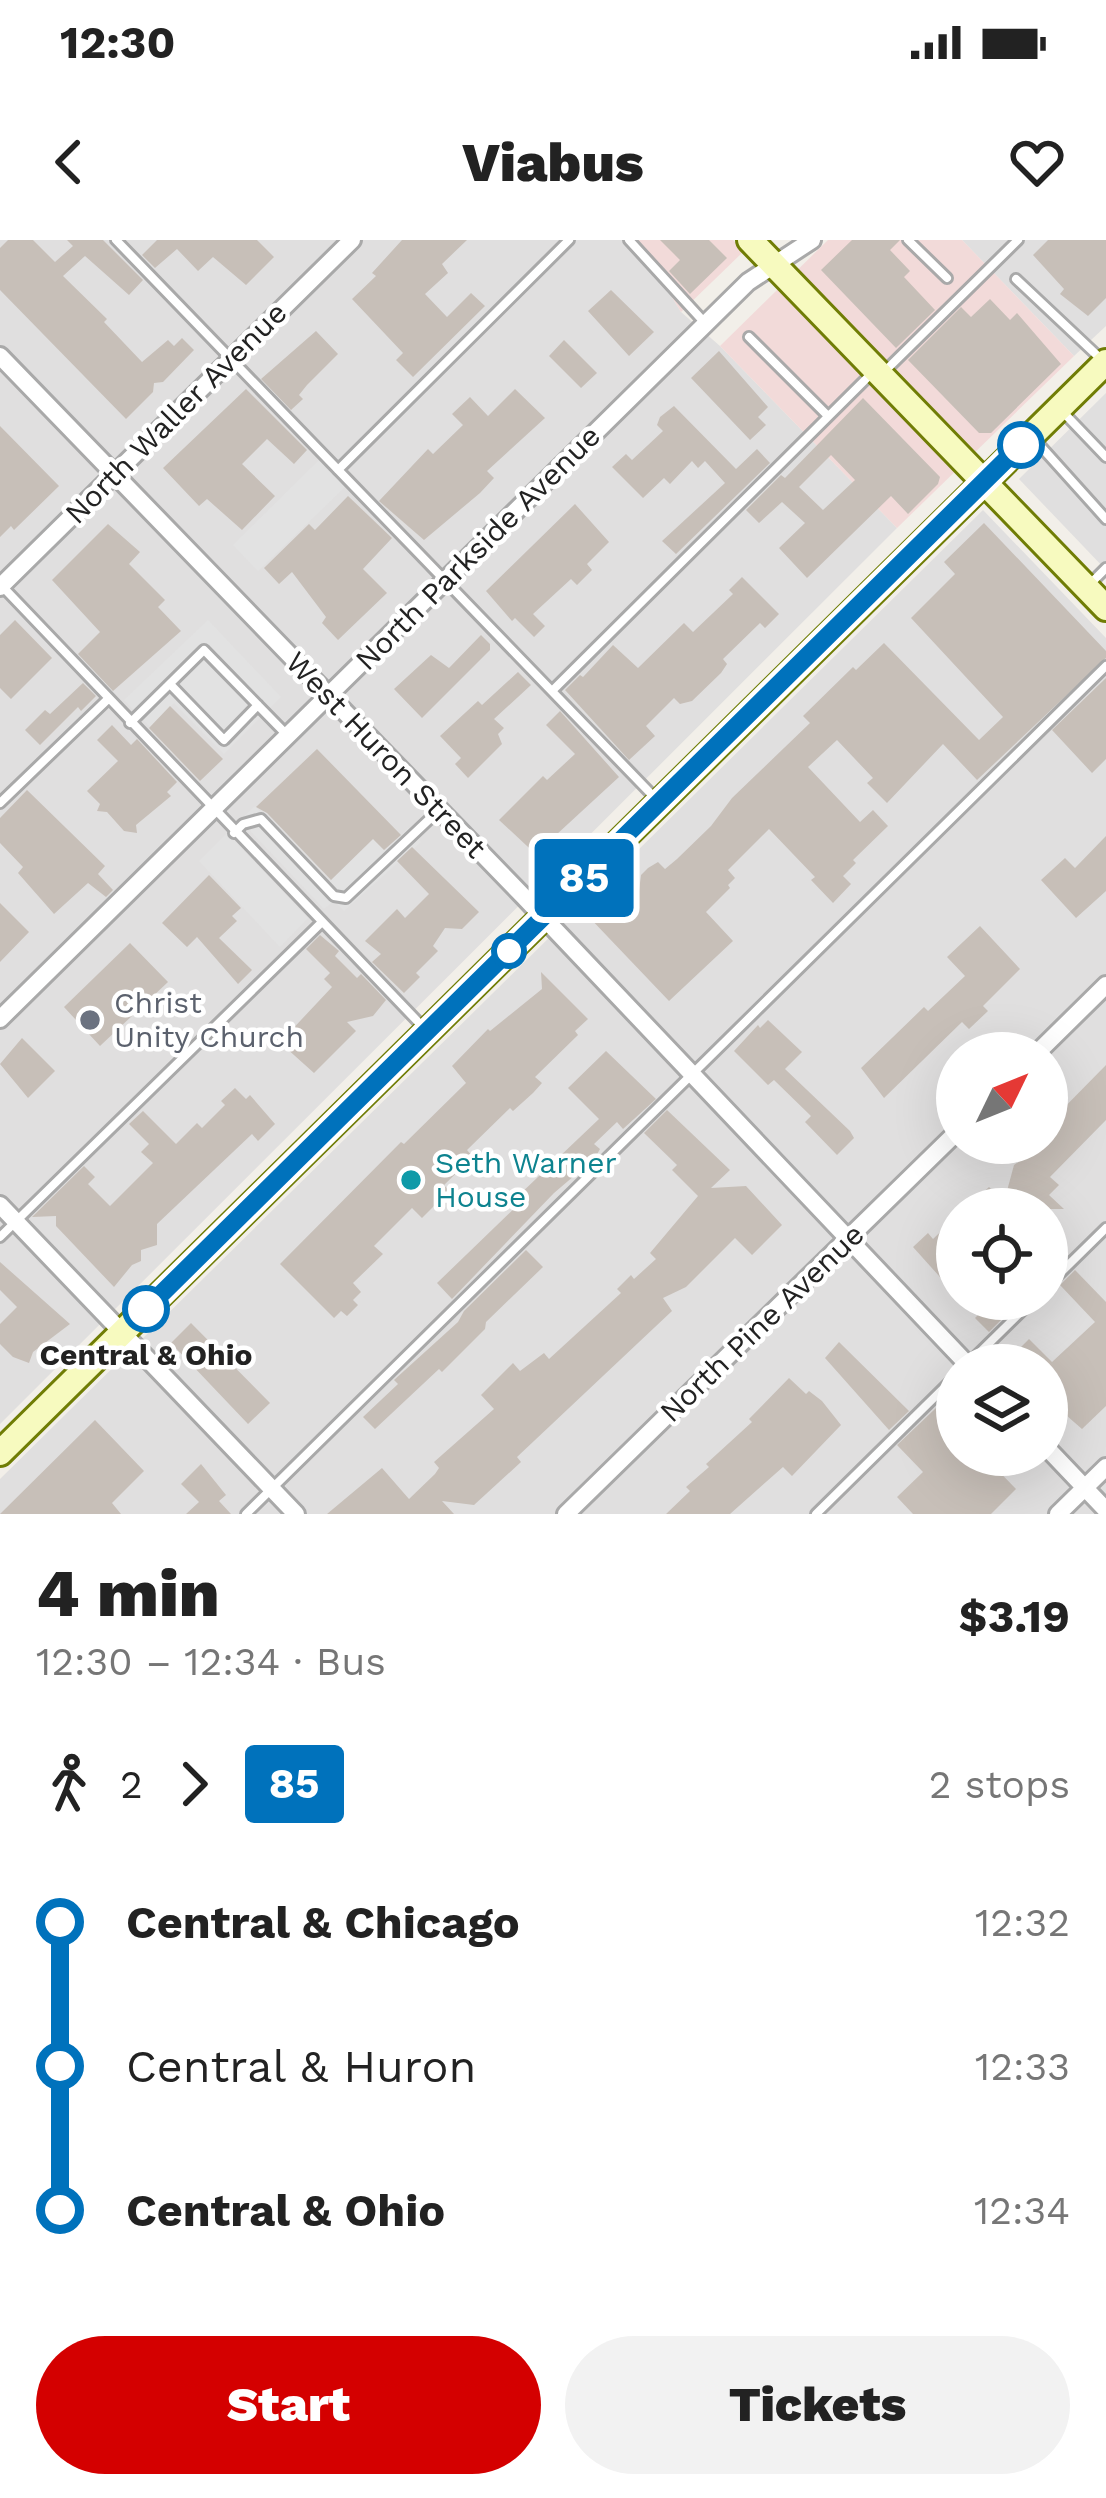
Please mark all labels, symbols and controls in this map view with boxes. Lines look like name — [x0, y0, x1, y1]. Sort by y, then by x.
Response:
text: 12:30 — [60, 16, 175, 69]
icon: back — [36, 129, 102, 195]
icon: heart — [1004, 129, 1070, 195]
text: Viabus — [462, 131, 644, 194]
street label: North Waller Avenue — [58, 295, 294, 531]
street label: North Parkside Avenue — [348, 418, 607, 677]
unlabelled marker — [999, 423, 1043, 467]
street label: West Huron Street — [279, 644, 494, 865]
line badge: 85 — [530, 839, 638, 917]
text: 85 — [559, 853, 609, 902]
unlabelled marker — [493, 935, 525, 967]
place label: Christ Unity Church — [114, 985, 304, 1054]
marker: Christ Unity Church — [77, 1007, 103, 1033]
north arrow — [936, 1032, 1068, 1164]
map controls — [936, 1032, 1068, 1476]
place label: Seth Warner House — [435, 1145, 617, 1214]
marker: Seth Warner House — [398, 1167, 424, 1193]
button: locate — [936, 1188, 1068, 1320]
street label: North Pine Avenue — [652, 1216, 871, 1429]
marker: Central & Ohio — [124, 1287, 168, 1331]
place label: Central & Ohio — [40, 1337, 252, 1372]
button: layers — [936, 1344, 1068, 1476]
text: 4 min — [36, 1555, 220, 1632]
text: $3.19 — [959, 1590, 1070, 1643]
text: 12:30 – 12:34 · Bus — [36, 1639, 386, 1684]
icon: walk — [36, 1751, 102, 1817]
icon: forward — [161, 1751, 227, 1817]
text: 85 — [269, 1759, 320, 1808]
text: 2 — [120, 1762, 143, 1807]
text: 2 stops — [929, 1762, 1070, 1807]
text: Central & Chicago — [126, 1896, 520, 1949]
text: 12:32 — [975, 1900, 1070, 1945]
text: Central & Huron — [126, 2040, 476, 2093]
text: 12:33 — [975, 2044, 1070, 2089]
text: Central & Ohio — [126, 2184, 445, 2237]
text: 12:34 — [974, 2188, 1070, 2233]
button: Start — [36, 2336, 541, 2474]
button: Tickets — [565, 2336, 1070, 2474]

